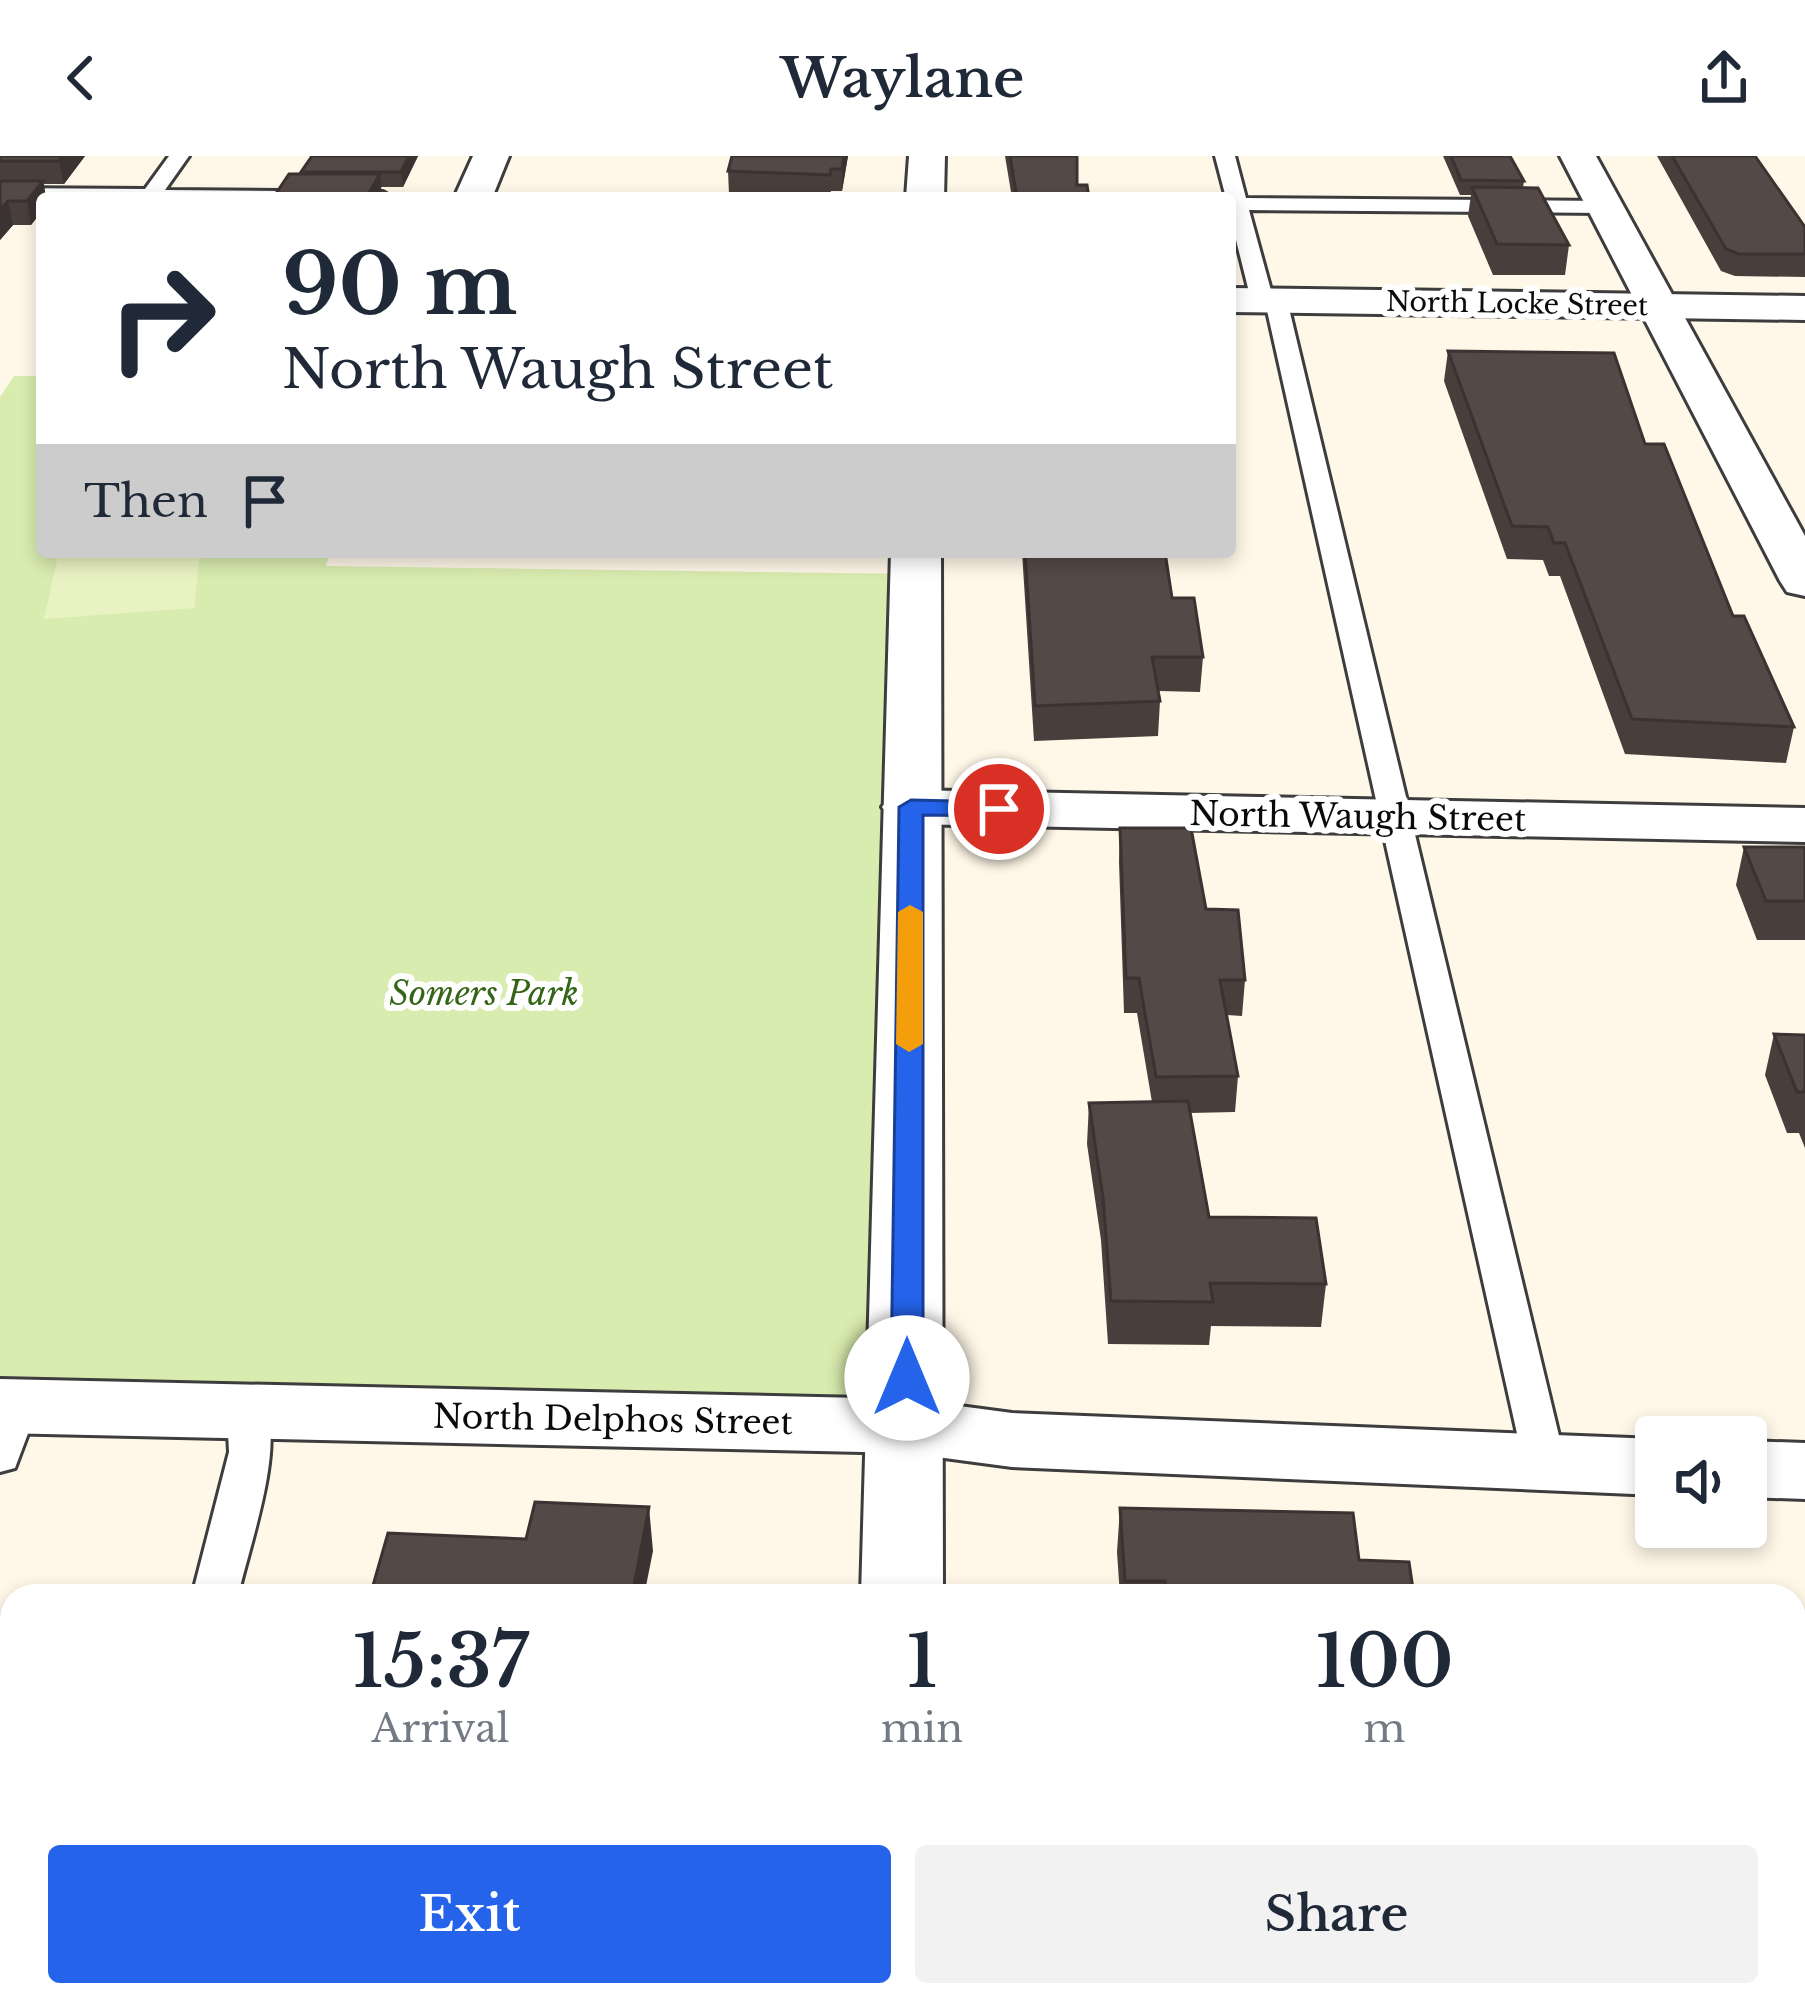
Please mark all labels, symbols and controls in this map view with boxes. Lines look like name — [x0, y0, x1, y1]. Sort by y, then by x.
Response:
icon: back — [48, 45, 114, 111]
text: Waylane — [781, 45, 1024, 112]
icon: share — [1691, 45, 1757, 111]
text: 90 m — [282, 233, 517, 337]
icon: right — [84, 240, 240, 396]
street label: North Locke Street — [1386, 285, 1648, 322]
text: North Waugh Street — [282, 336, 833, 403]
icon: arrive — [232, 468, 298, 534]
text: Then — [84, 473, 208, 529]
pin — [948, 758, 1050, 860]
icon: arrive — [966, 776, 1032, 842]
street label: North Waugh Street — [1189, 793, 1527, 840]
park label: Somers Park — [389, 973, 579, 1014]
position arrow — [844, 1315, 970, 1441]
street label: North Delphos Street — [433, 1396, 794, 1443]
map controls — [1635, 1416, 1767, 1548]
button: sound — [1635, 1416, 1767, 1548]
text: 15:37 — [352, 1617, 529, 1706]
text: 1 — [906, 1617, 938, 1706]
text: 100 — [1315, 1617, 1454, 1706]
text: Arrival — [371, 1704, 510, 1753]
text: min — [881, 1704, 963, 1753]
text: m — [1364, 1704, 1405, 1753]
button: Exit — [48, 1845, 891, 1983]
button: Share — [915, 1845, 1758, 1983]

